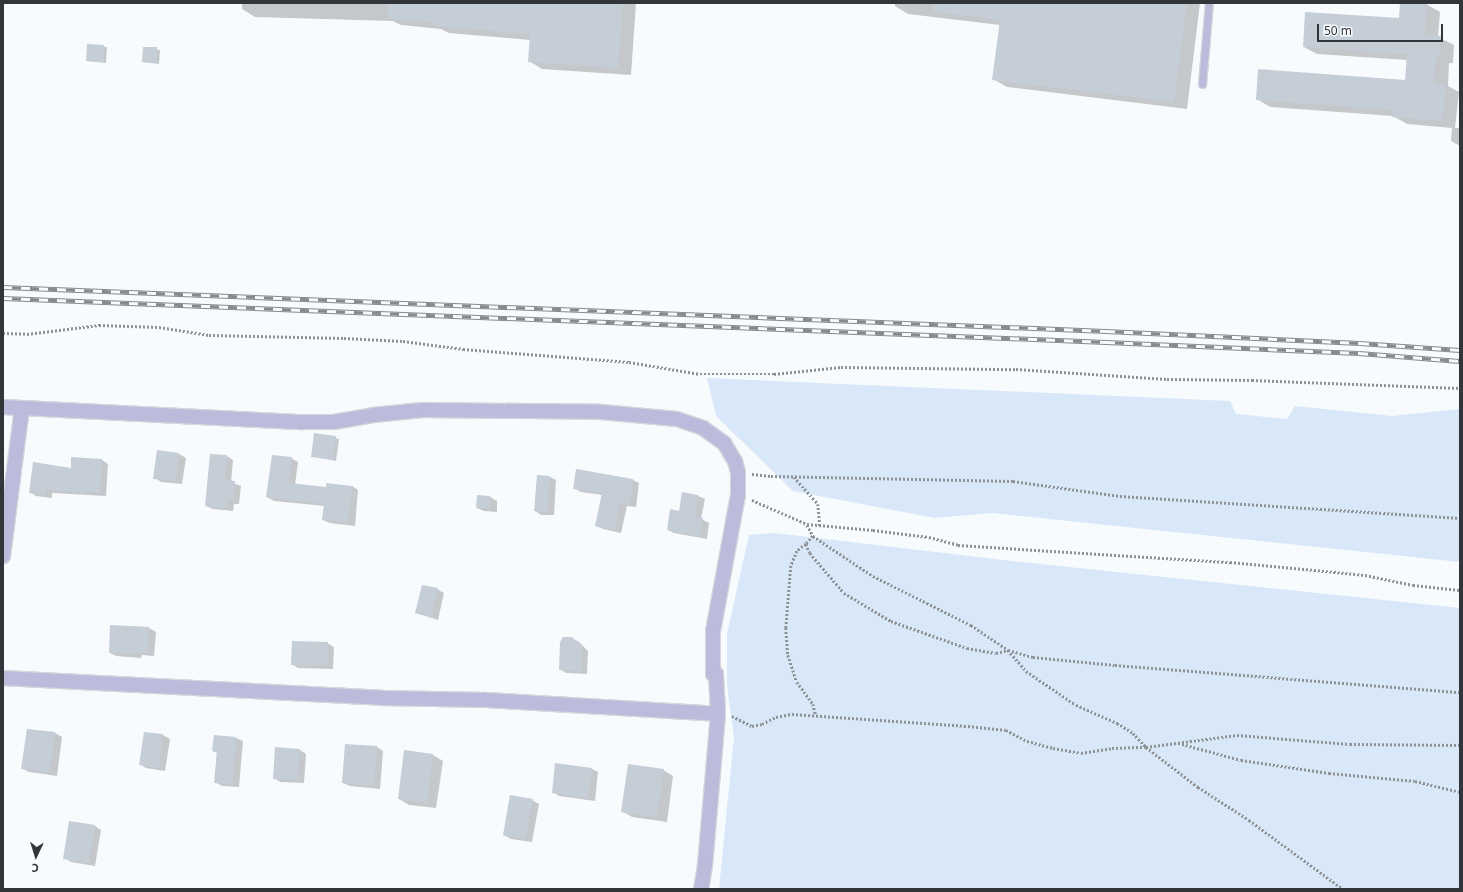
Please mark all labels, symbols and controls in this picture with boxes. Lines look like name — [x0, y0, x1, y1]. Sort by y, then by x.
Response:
scale bar — [1319, 16, 1445, 42]
text: 50 m — [1324, 22, 1352, 39]
north arrow — [16, 836, 56, 876]
text: С — [31, 861, 39, 876]

